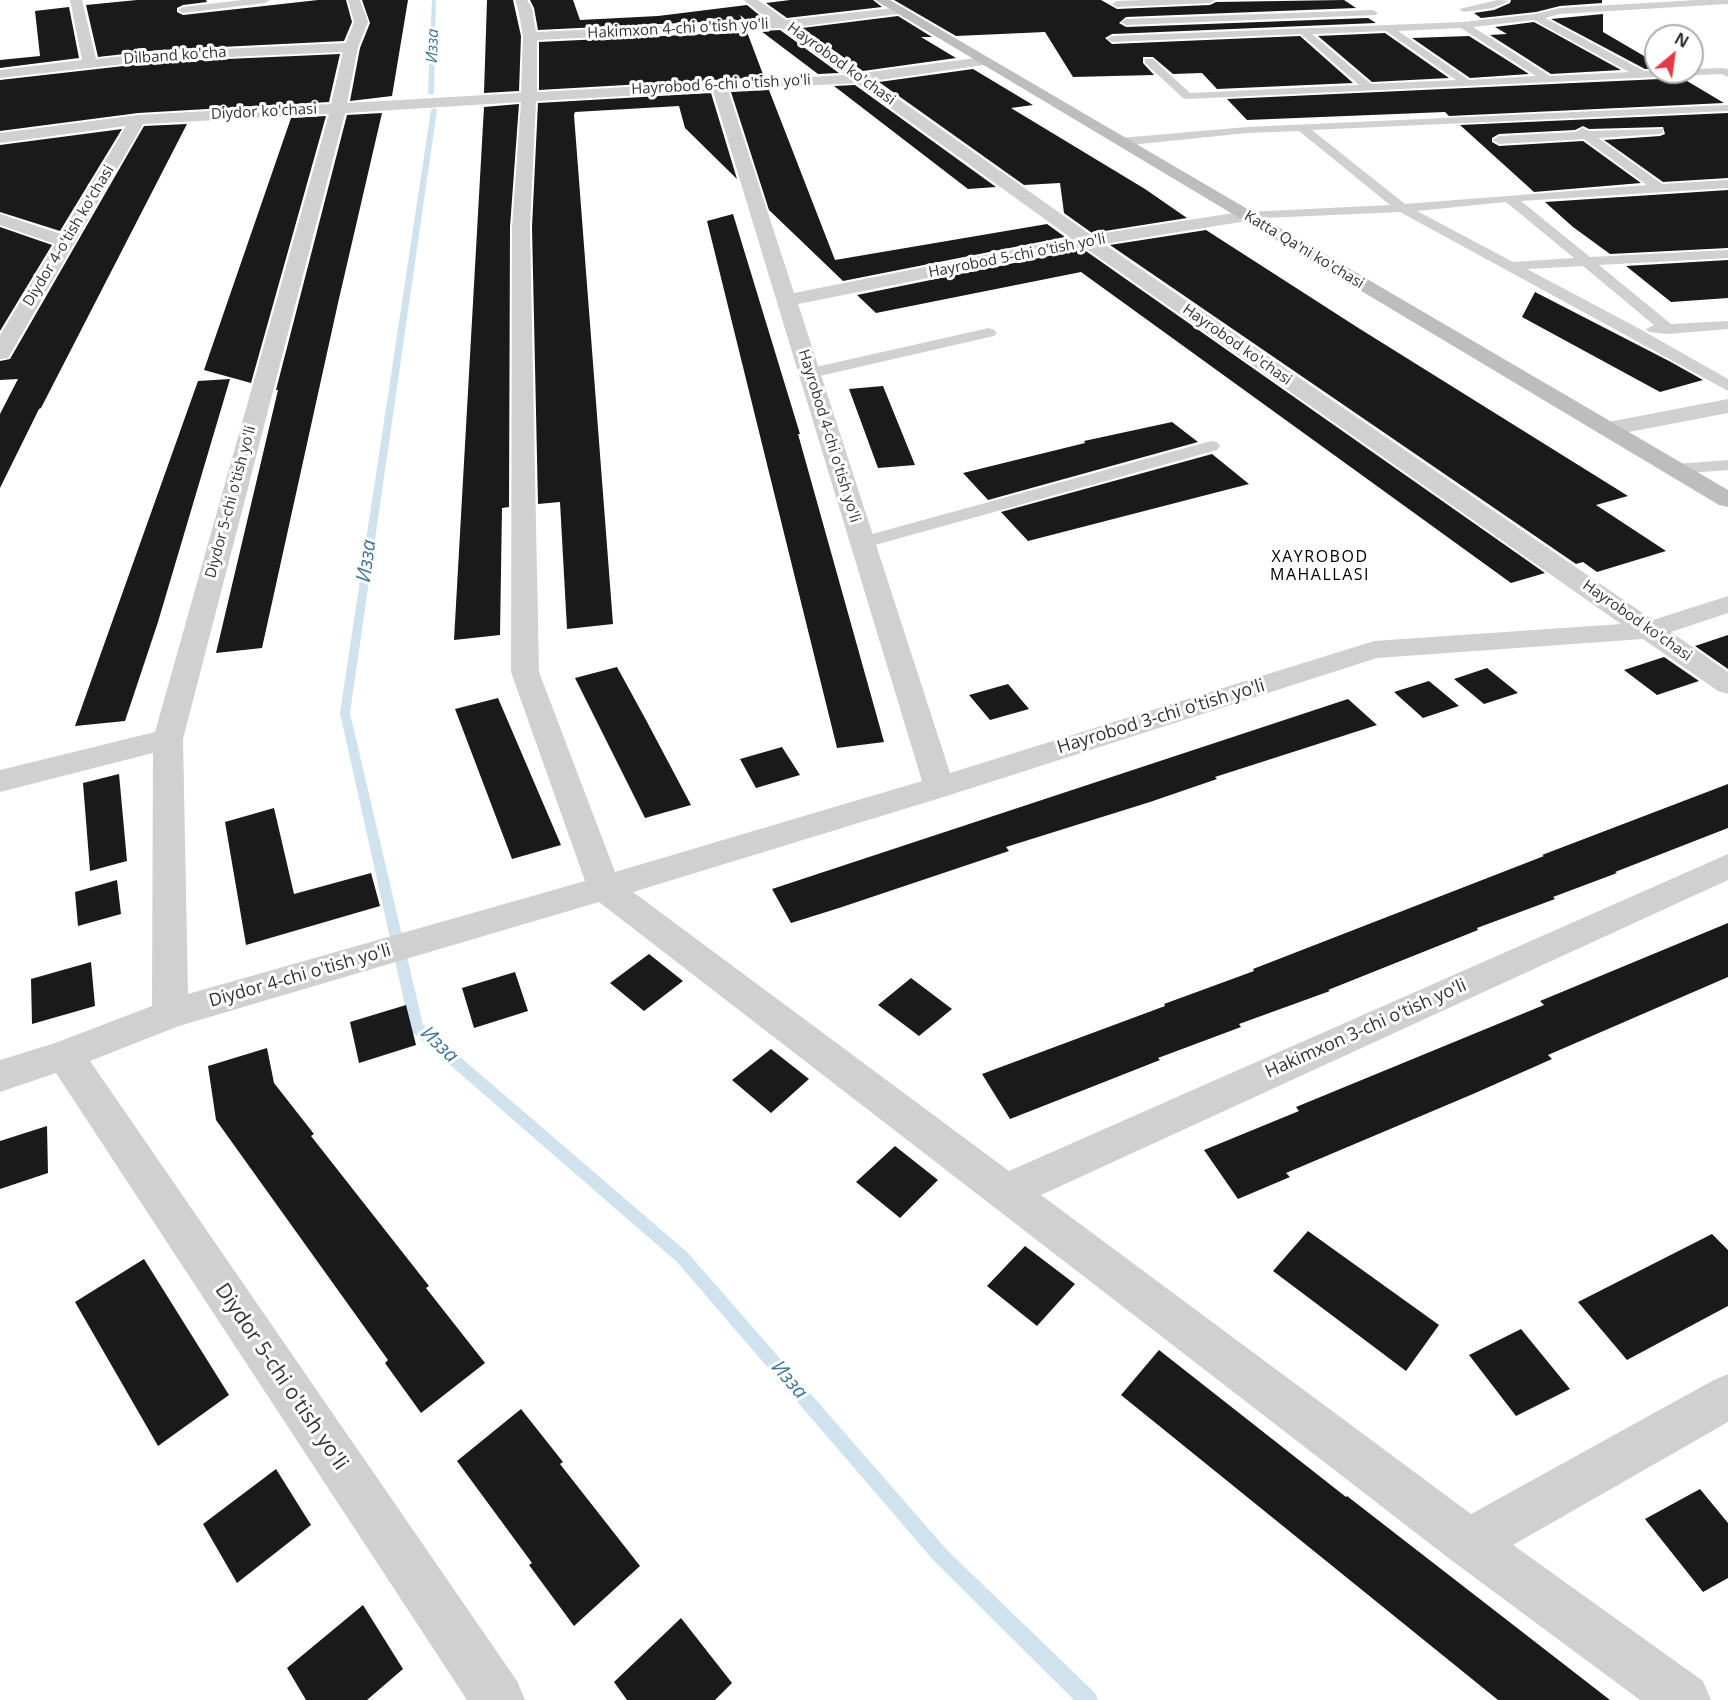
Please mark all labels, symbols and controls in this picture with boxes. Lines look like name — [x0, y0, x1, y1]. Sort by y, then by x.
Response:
street label: Hakimxon 4-chi o'tish yo'li — [587, 15, 769, 43]
street label: Hayrobod ko'chasi — [783, 19, 899, 109]
north arrow — [1644, 24, 1704, 84]
text: N — [1671, 27, 1693, 53]
water label: Изза — [423, 28, 443, 64]
street label: Dilband ko'cha — [123, 43, 227, 69]
street label: Hayrobod 6-chi o'tish yo'li — [631, 71, 811, 99]
street label: Diydor ko'chasi — [210, 100, 318, 124]
street label: Diydor 4-o'tish ko'chasi — [20, 162, 118, 310]
street label: Katta Qa'ni ko'chasi — [1241, 207, 1367, 293]
street label: Hayrobod 5-chi o'tish yo'li — [927, 230, 1107, 282]
street label: Hayrobod ko'chasi — [1179, 301, 1295, 389]
street label: Hayrobod 4-chi o'tish yo'li — [794, 347, 864, 525]
street label: Diydor 5-chi o'tish yo'li — [202, 424, 260, 580]
water label: Изза — [352, 538, 382, 584]
district label: XAYROBOD MAHALLASI — [1270, 547, 1370, 585]
street label: Hayrobod ko'chasi — [1579, 577, 1695, 665]
street label: Hayrobod 3-chi o'tish yo'li — [1055, 675, 1267, 759]
street label: Diydor 4-chi o'tish yo'li — [206, 940, 394, 1012]
street label: Hakimxon 3-chi o'tish yo'li — [1262, 975, 1470, 1083]
water label: Изза — [415, 1022, 463, 1068]
street label: Diydor 5-chi o'tish yo'li — [209, 1279, 353, 1475]
water label: Изза — [766, 1356, 812, 1404]

